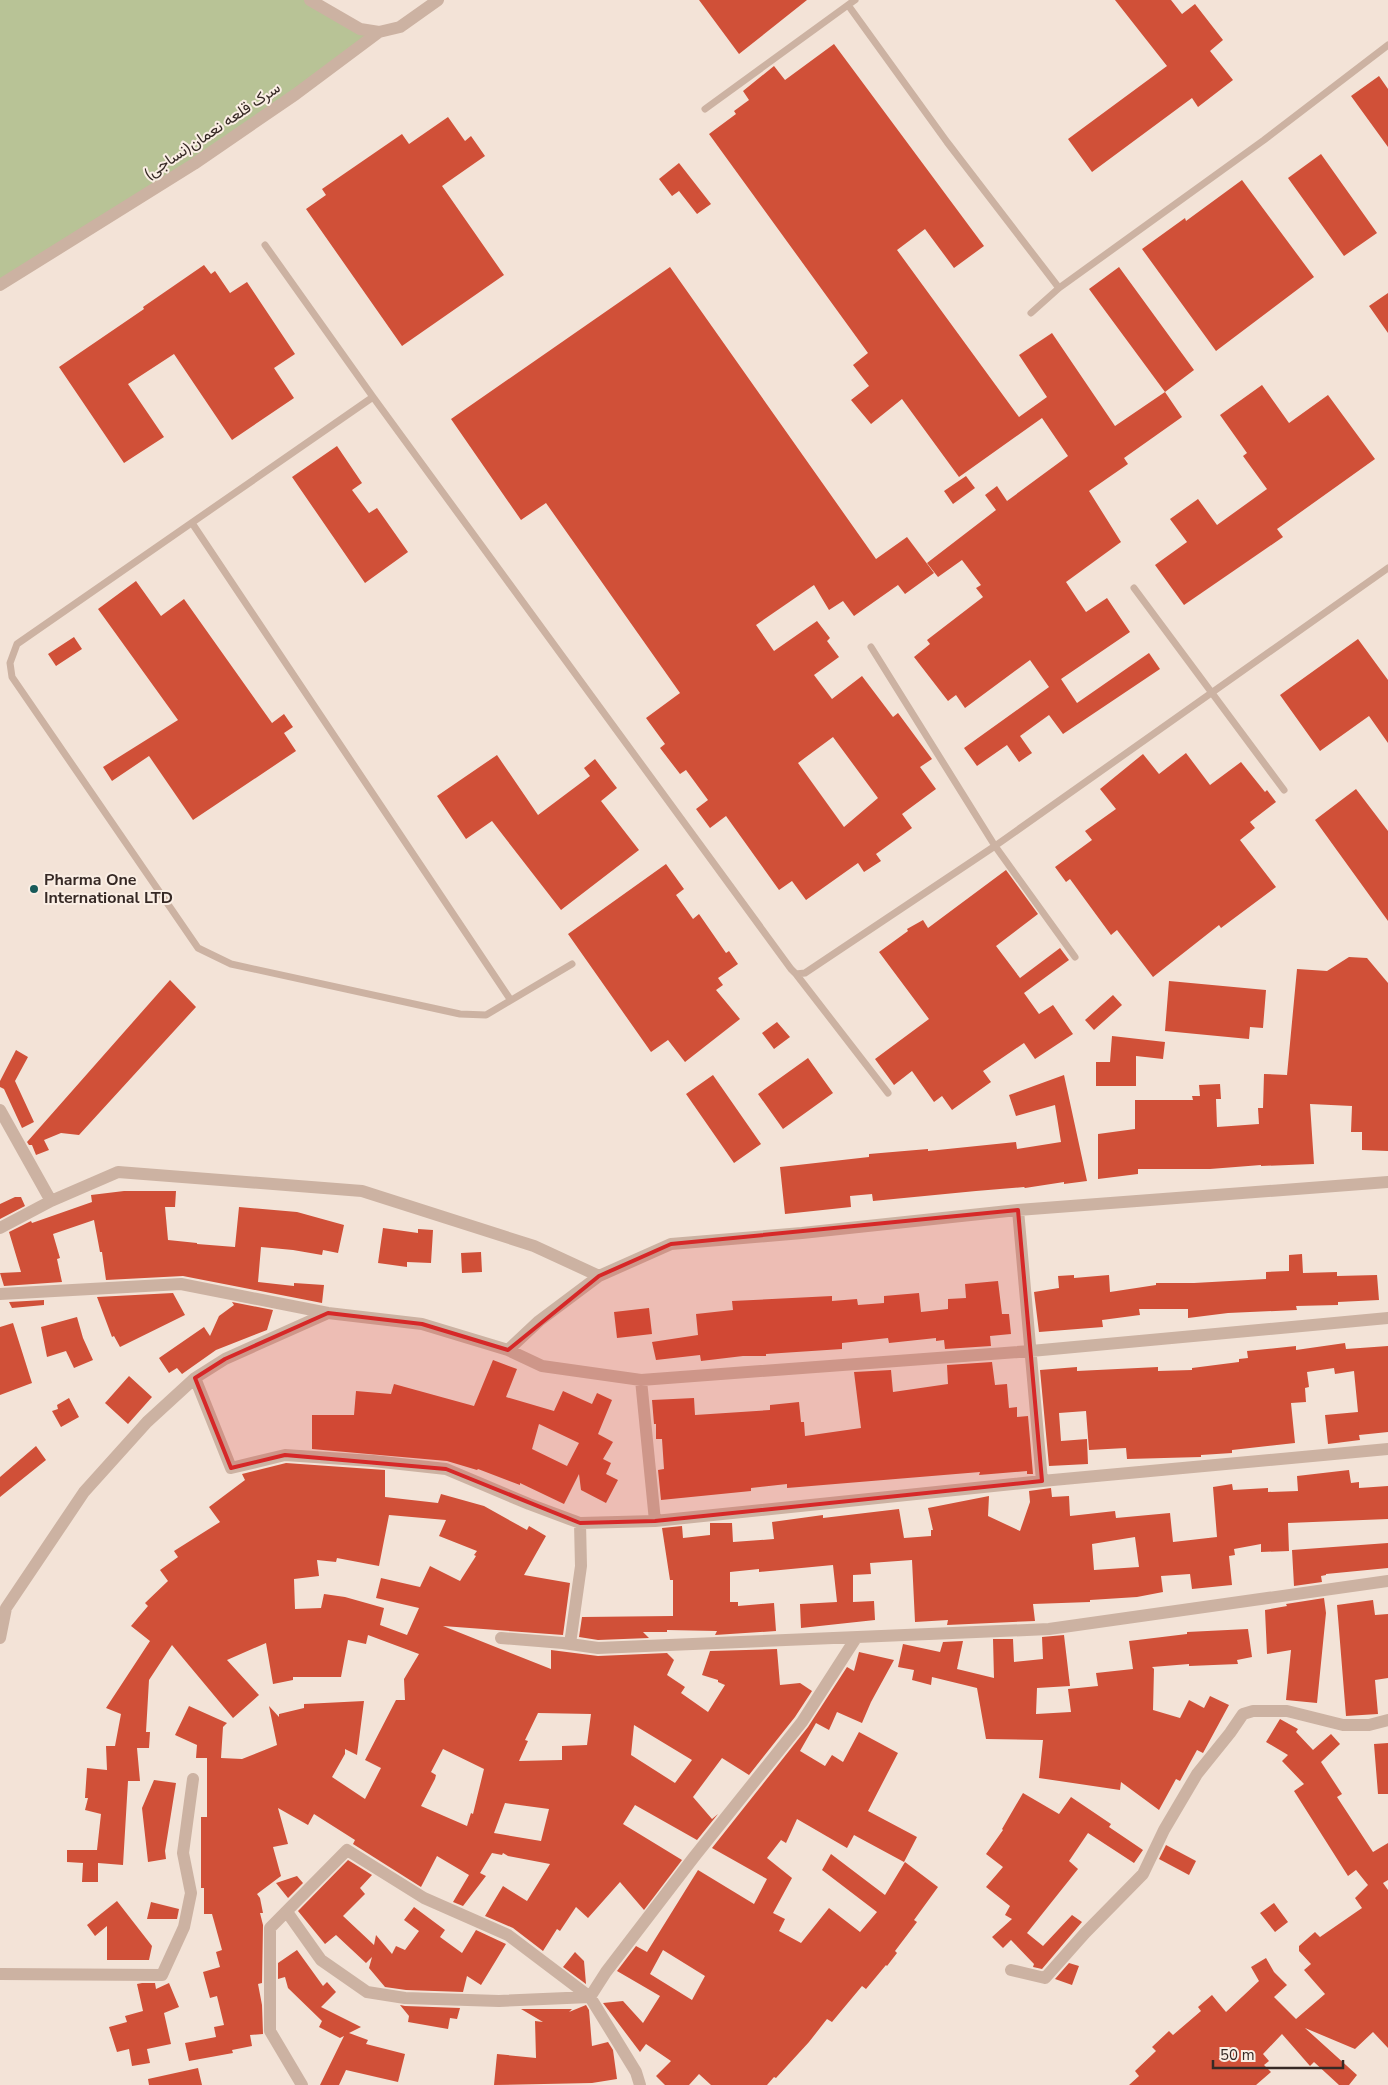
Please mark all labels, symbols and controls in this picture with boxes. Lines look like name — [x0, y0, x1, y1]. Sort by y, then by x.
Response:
street label: سرک قلعه نعمان(نساجی) — [139, 77, 285, 185]
place label: Pharma One International LTD — [44, 869, 173, 909]
marker: Pharma One International LTD — [28, 883, 40, 895]
scale bar — [1213, 2038, 1343, 2070]
text: 50 m — [1220, 2045, 1255, 2065]

